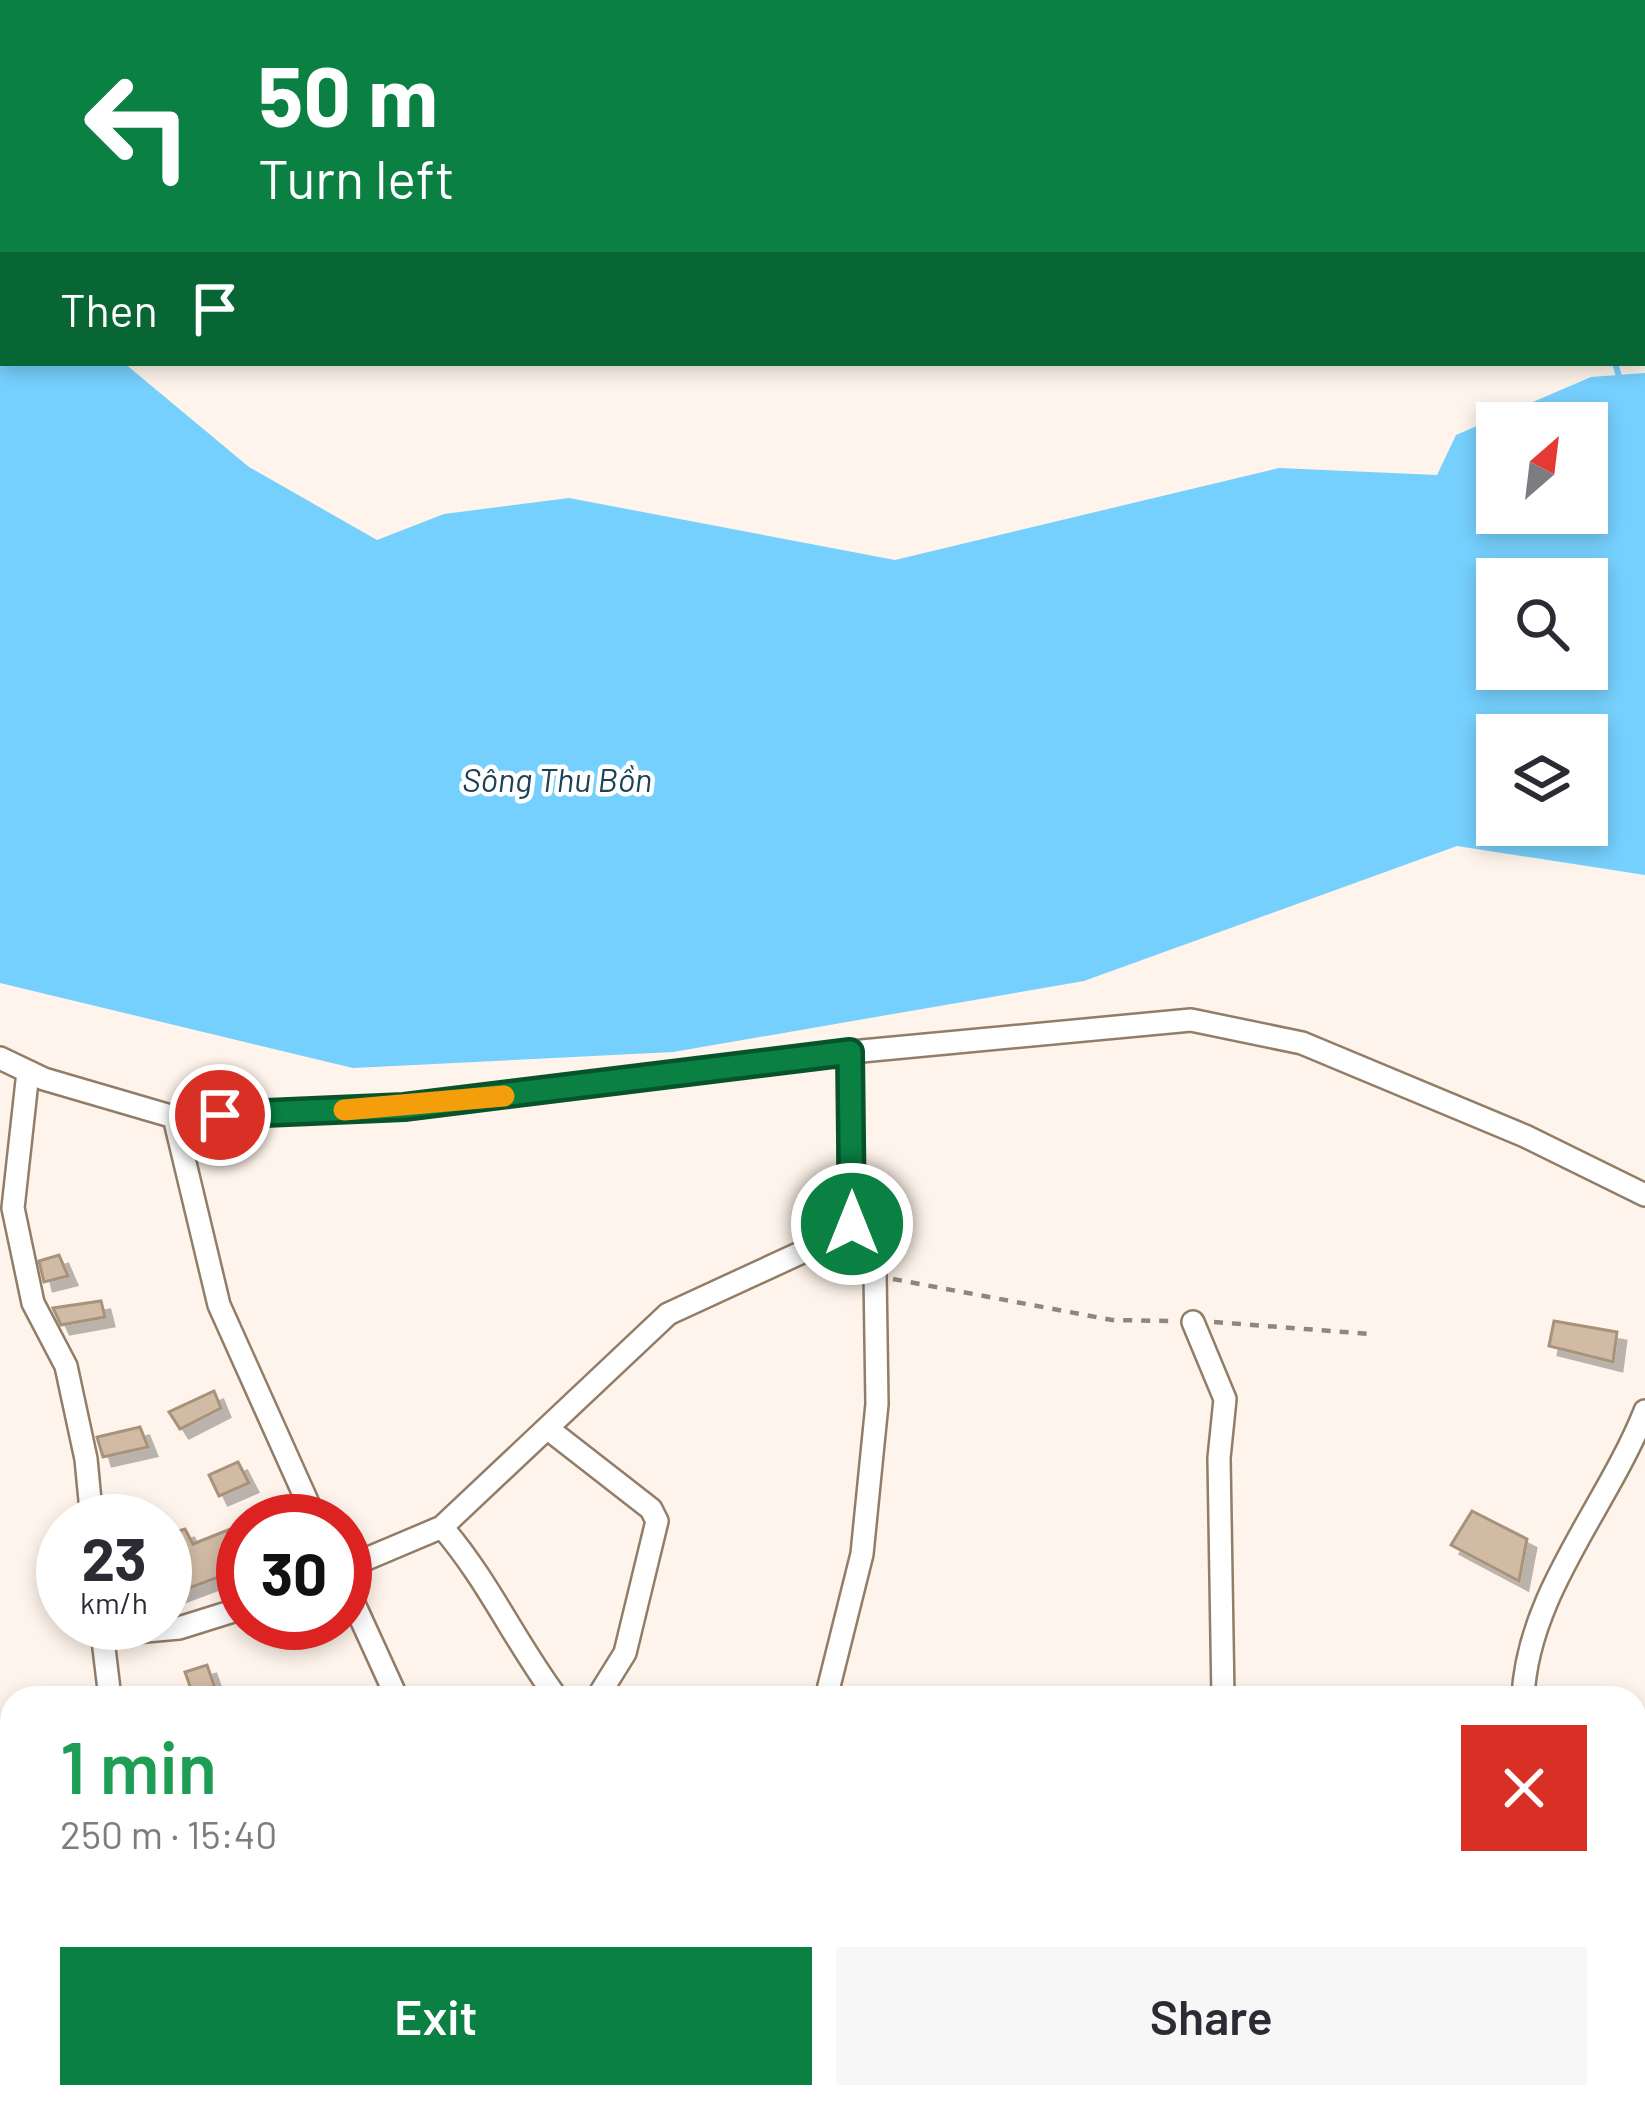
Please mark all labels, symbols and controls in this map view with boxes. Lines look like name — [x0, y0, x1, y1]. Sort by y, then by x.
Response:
text: 50 m — [258, 43, 438, 144]
icon: left — [60, 48, 216, 204]
text: Turn left — [258, 145, 455, 210]
icon: arrive — [182, 276, 248, 342]
text: Then — [60, 282, 158, 336]
north arrow — [1476, 402, 1608, 534]
map controls — [1476, 402, 1608, 846]
button: search — [1476, 558, 1608, 690]
button: layers — [1476, 714, 1608, 846]
water label: Sông Thu Bồn — [462, 759, 652, 799]
pin — [169, 1064, 271, 1166]
icon: arrive — [187, 1082, 253, 1148]
position arrow — [789, 1161, 915, 1287]
speed limit sign: 30 — [216, 1494, 372, 1650]
text: 23 — [81, 1521, 147, 1593]
text: km/h — [80, 1584, 148, 1620]
text: 1 min — [60, 1722, 217, 1808]
button: close — [1461, 1725, 1587, 1851]
text: 250 m · 15:40 — [60, 1810, 277, 1857]
button: Exit — [60, 1947, 812, 2085]
button: Share — [836, 1947, 1587, 2085]

